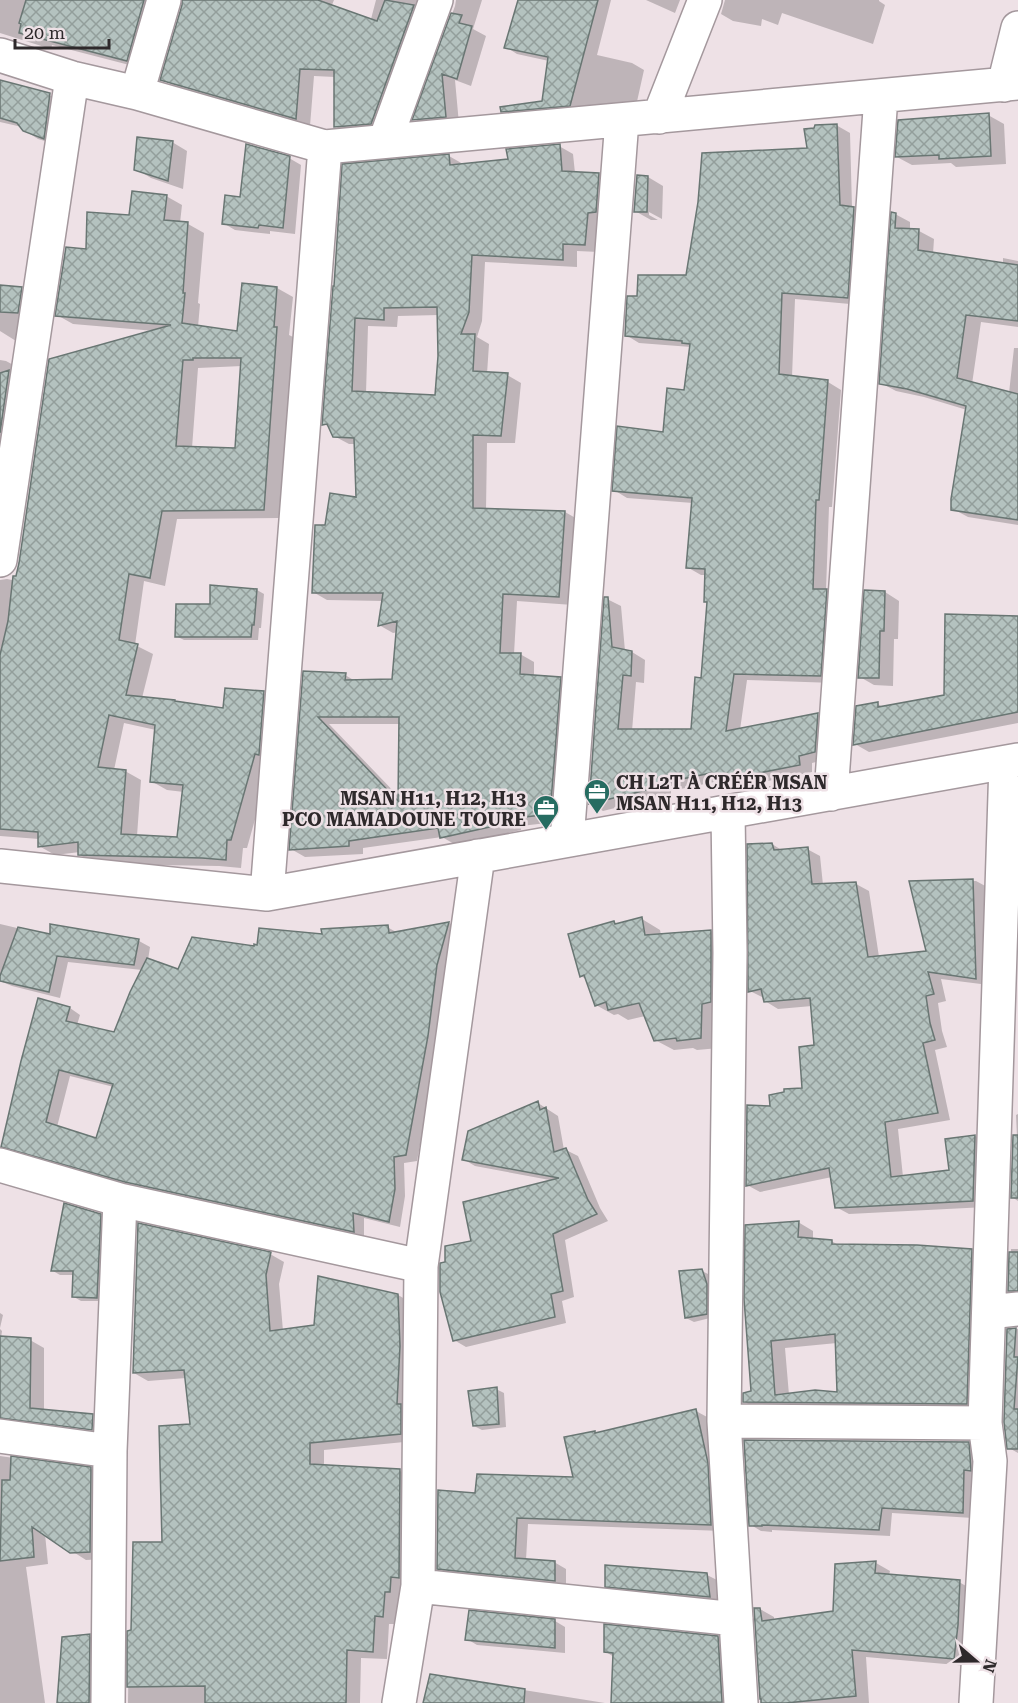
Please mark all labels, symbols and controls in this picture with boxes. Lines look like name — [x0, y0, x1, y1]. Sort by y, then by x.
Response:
scale bar — [15, 12, 110, 50]
text: 20 m — [24, 22, 65, 43]
place label: CH L2T À CRÉÉR MSAN MSAN H11, H12, H13 — [616, 771, 828, 814]
office icon: CH L2T À CRÉÉR MSAN MSAN H11, H12, H13 — [582, 777, 612, 815]
place label: MSAN H11, H12, H13 PCO MAMADOUNE TOURE — [282, 788, 526, 830]
office icon: MSAN H11, H12, H13 PCO MAMADOUNE TOURE — [531, 793, 561, 831]
north arrow — [946, 1631, 1006, 1691]
text: N — [979, 1657, 1001, 1675]

